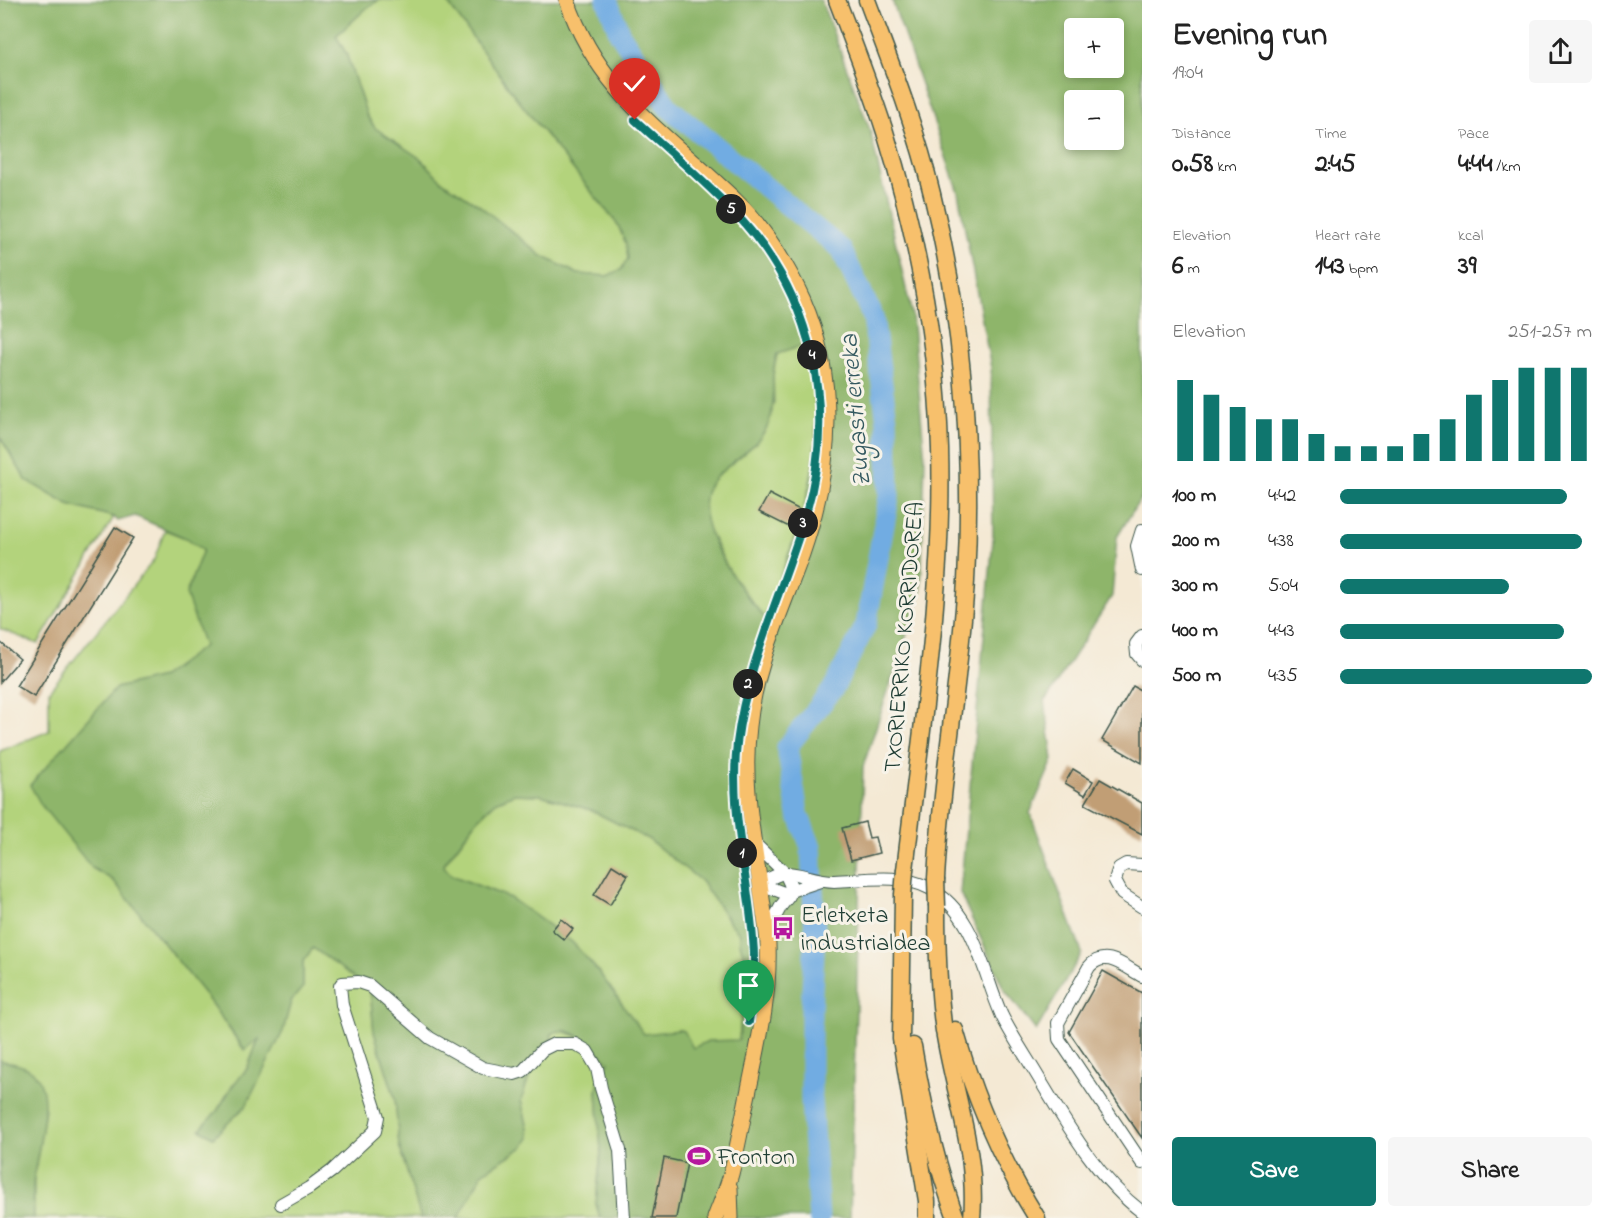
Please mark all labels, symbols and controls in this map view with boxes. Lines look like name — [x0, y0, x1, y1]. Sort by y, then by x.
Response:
text: Evening run — [1172, 12, 1327, 60]
map controls — [1064, 18, 1124, 150]
button: + — [1064, 18, 1124, 78]
button: share — [1529, 20, 1592, 83]
pin — [609, 58, 660, 120]
text: 19:04 — [1172, 59, 1203, 88]
icon: check — [618, 67, 651, 100]
button: − — [1064, 90, 1124, 150]
text: Distance — [1172, 122, 1231, 146]
text: Time — [1315, 122, 1347, 146]
text: Pace — [1458, 122, 1489, 146]
text: 0.58 — [1172, 146, 1213, 184]
text: 2:45 — [1315, 146, 1356, 184]
text: 4:44 — [1458, 146, 1492, 184]
text: km — [1213, 155, 1237, 179]
text: /km — [1492, 155, 1521, 179]
pin: 5 — [716, 194, 746, 224]
text: 5 — [726, 197, 736, 221]
text: Elevation — [1172, 224, 1231, 248]
text: Heart rate — [1315, 224, 1381, 248]
text: kcal — [1458, 224, 1483, 248]
text: 6 — [1172, 248, 1183, 286]
text: 143 — [1315, 248, 1345, 286]
text: 39 — [1458, 248, 1477, 286]
text: m — [1183, 257, 1200, 281]
text: bpm — [1345, 257, 1378, 281]
text: Elevation — [1172, 318, 1246, 347]
text: 251–257 m — [1508, 318, 1592, 347]
water label: Zugasti erreka — [831, 332, 883, 489]
pin: 4 — [797, 340, 827, 370]
text: 4 — [809, 343, 815, 367]
text: 100 m — [1172, 482, 1216, 511]
text: 4:42 — [1268, 482, 1296, 511]
street label: TXORIERRIKO KORRIDOREA — [876, 500, 935, 774]
pin: 3 — [788, 508, 818, 538]
text: 3 — [800, 511, 806, 535]
text: 200 m — [1172, 527, 1220, 556]
text: 4:38 — [1268, 527, 1294, 556]
text: 300 m — [1172, 572, 1218, 601]
text: 5:04 — [1268, 572, 1298, 601]
text: 400 m — [1172, 617, 1218, 646]
text: 4:43 — [1268, 617, 1294, 646]
text: 500 m — [1172, 662, 1221, 691]
text: 4:35 — [1268, 662, 1298, 691]
pin: 2 — [733, 669, 763, 699]
text: 2 — [744, 672, 752, 696]
pin: 1 — [727, 838, 757, 868]
text: 1 — [739, 841, 745, 865]
place label: Erletxeta industrialdea — [801, 899, 931, 962]
bus stop icon: Erletxeta industrialdea — [770, 915, 796, 941]
pin — [723, 960, 774, 1022]
icon: arrive — [732, 969, 765, 1002]
button: Save — [1172, 1137, 1376, 1206]
button: Share — [1388, 1137, 1592, 1206]
place label: Fronton — [716, 1141, 795, 1176]
sports icon: Fronton — [686, 1143, 712, 1169]

